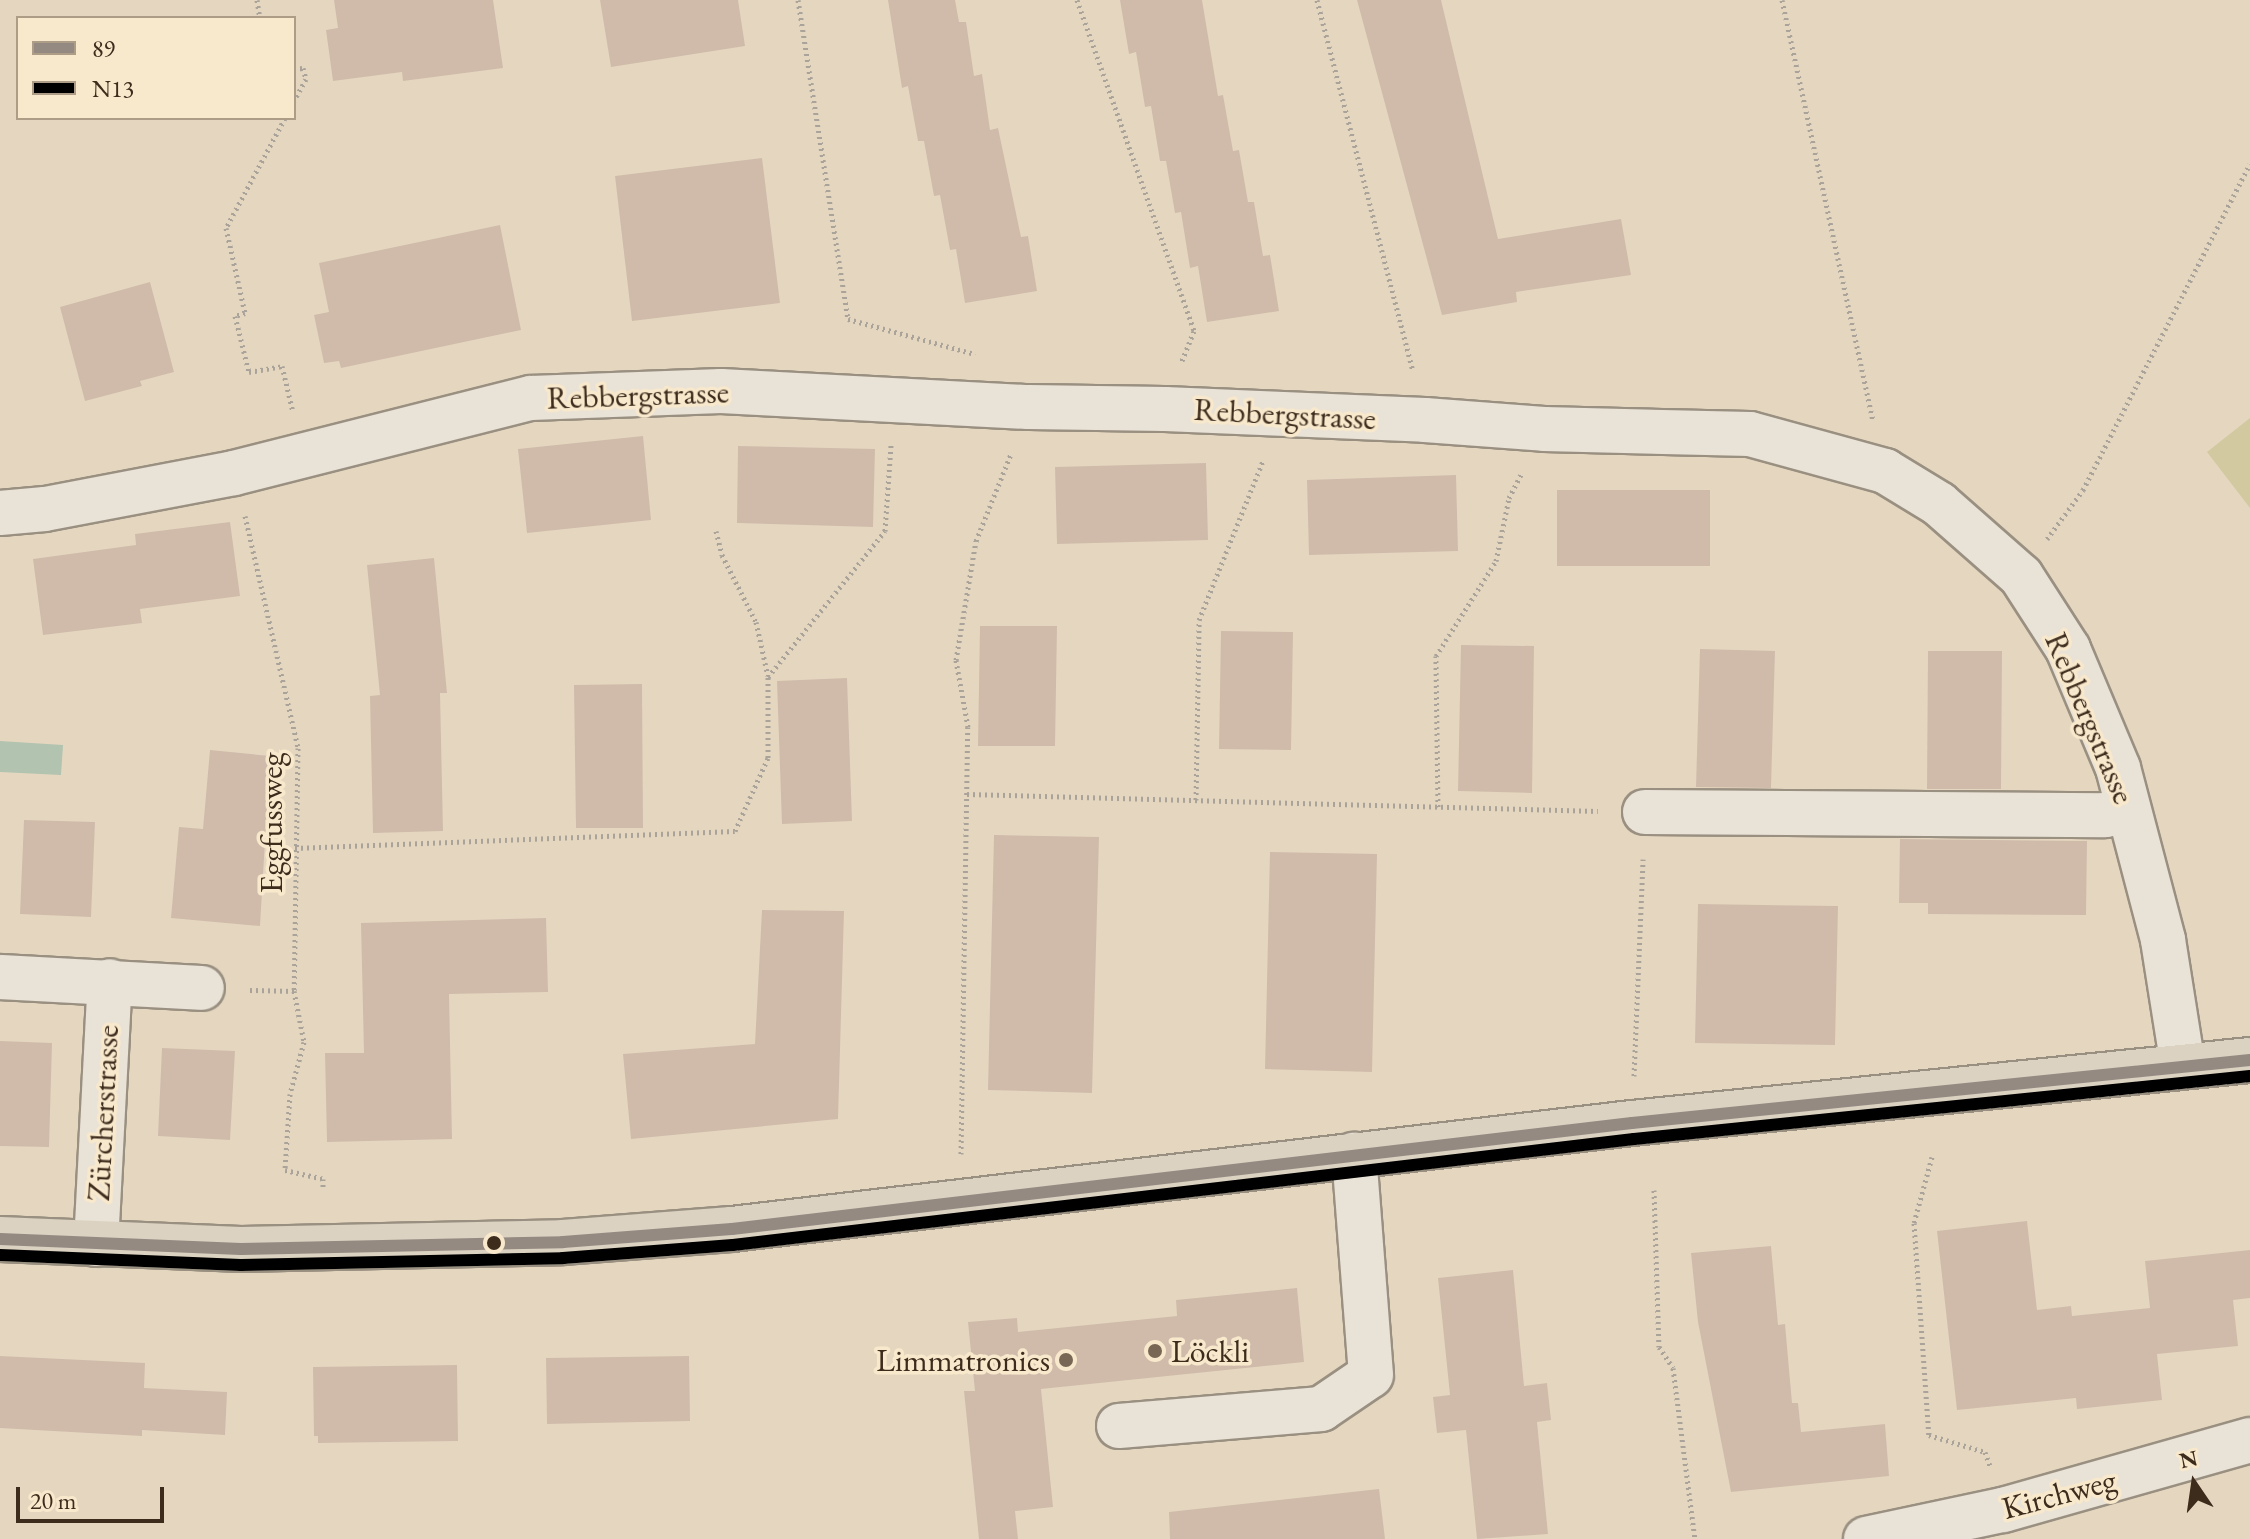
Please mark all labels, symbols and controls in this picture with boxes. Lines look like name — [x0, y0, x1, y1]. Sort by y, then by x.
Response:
legend — [16, 16, 296, 120]
text: 89 — [92, 33, 115, 64]
text: N13 — [92, 73, 134, 104]
street label: Rebbergstrasse — [546, 373, 730, 417]
street label: Rebbergstrasse — [1193, 390, 1377, 438]
street label: Rebbergstrasse — [2037, 627, 2143, 809]
street label: Eggfussweg — [252, 752, 290, 894]
street label: Zürcherstrasse — [79, 1024, 127, 1202]
unlabelled marker — [486, 1235, 502, 1251]
place label: Löckli — [1171, 1332, 1249, 1370]
place label: Limmatronics — [876, 1341, 1050, 1379]
marker: Löckli — [1146, 1342, 1164, 1360]
marker: Limmatronics — [1057, 1351, 1075, 1369]
north arrow — [2154, 1443, 2234, 1523]
text: N — [2177, 1443, 2200, 1475]
street label: Kirchweg — [1998, 1460, 2120, 1528]
scale bar — [20, 1471, 168, 1521]
text: 20 m — [30, 1485, 77, 1516]

